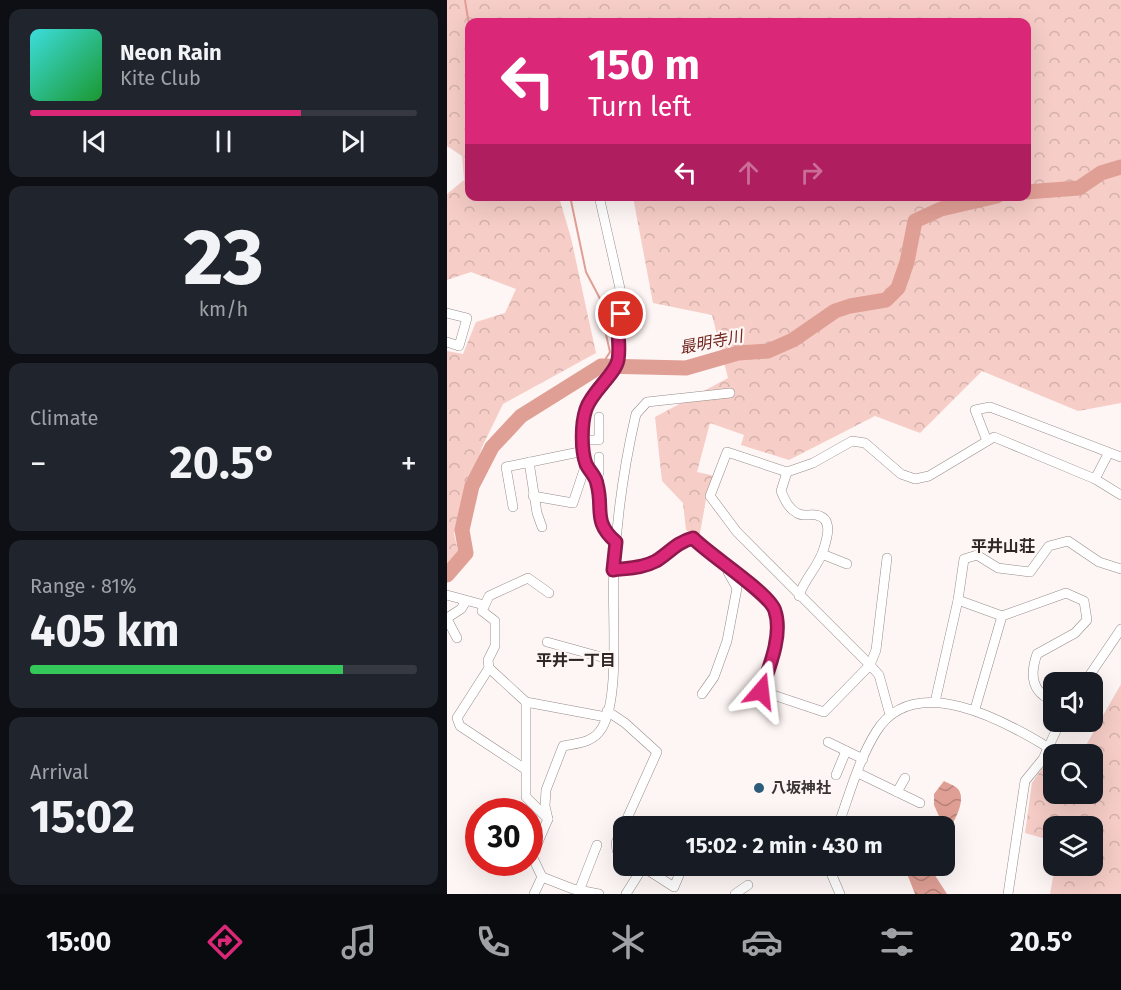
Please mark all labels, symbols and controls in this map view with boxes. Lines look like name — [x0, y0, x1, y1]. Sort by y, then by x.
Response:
text: Neon Rain — [120, 39, 222, 66]
text: 150 m — [588, 40, 700, 90]
icon: left — [489, 42, 567, 120]
text: Kite Club — [120, 66, 201, 90]
text: Turn left — [588, 91, 691, 123]
icon: previous — [78, 125, 111, 158]
icon: pause — [207, 125, 240, 158]
icon: next — [336, 125, 369, 158]
icon: left — [669, 156, 702, 189]
icon: ahead — [732, 156, 765, 189]
icon: right — [795, 156, 828, 189]
text: 23 — [183, 211, 264, 305]
pin — [595, 288, 646, 339]
text: km/h — [199, 297, 248, 321]
icon: arrive — [604, 297, 637, 330]
water label: 最明寺川 — [678, 326, 746, 357]
text: Climate — [30, 406, 98, 430]
text: 20.5° — [170, 436, 278, 490]
text: − — [30, 444, 47, 484]
text: + — [401, 444, 417, 484]
district label: 平井山荘 — [971, 537, 1035, 556]
text: Range · 81% — [30, 574, 136, 598]
text: 405 km — [30, 604, 179, 658]
district label: 平井一丁目 — [536, 651, 616, 670]
position arrow — [729, 659, 793, 723]
map controls — [1043, 672, 1103, 876]
button: sound — [1043, 672, 1103, 732]
button: search — [1043, 744, 1103, 804]
text: Arrival — [30, 760, 89, 784]
place label: 八坂神社 — [771, 779, 831, 797]
marker: 八坂神社 — [752, 781, 766, 795]
text: 15:02 — [30, 790, 135, 844]
speed limit sign: 30 — [465, 798, 543, 876]
button: layers — [1043, 816, 1103, 876]
text: 15:02 · 2 min · 430 m — [686, 832, 882, 859]
icon: directions — [204, 921, 246, 963]
icon: music — [338, 921, 380, 963]
icon: phone — [472, 921, 514, 963]
icon: climate — [607, 921, 649, 963]
icon: car — [741, 921, 783, 963]
icon: filters — [876, 921, 918, 963]
text: 15:00 — [46, 926, 111, 958]
text: 20.5° — [1010, 926, 1075, 958]

